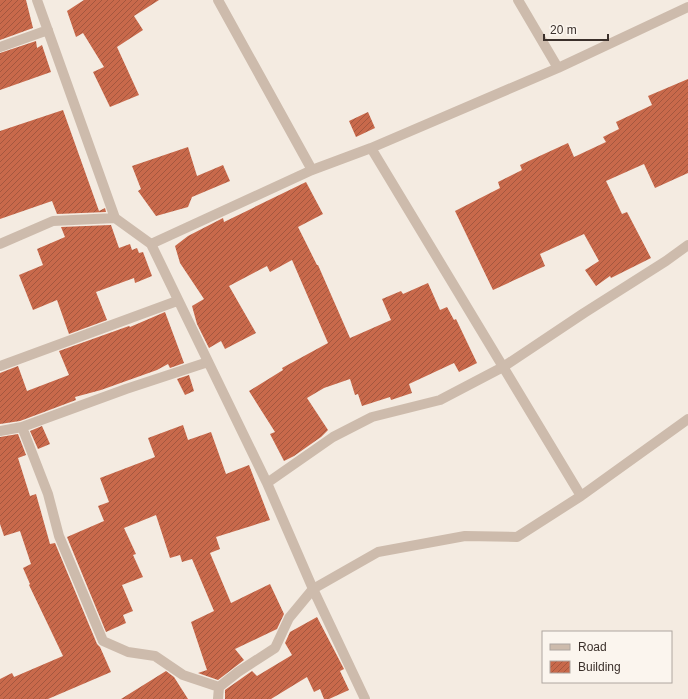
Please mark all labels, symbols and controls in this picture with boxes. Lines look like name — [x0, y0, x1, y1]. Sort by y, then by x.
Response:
scale bar — [544, 16, 608, 42]
text: 20 m — [550, 23, 577, 37]
legend — [542, 631, 672, 683]
text: Road — [578, 640, 607, 654]
text: Building — [578, 660, 621, 674]

